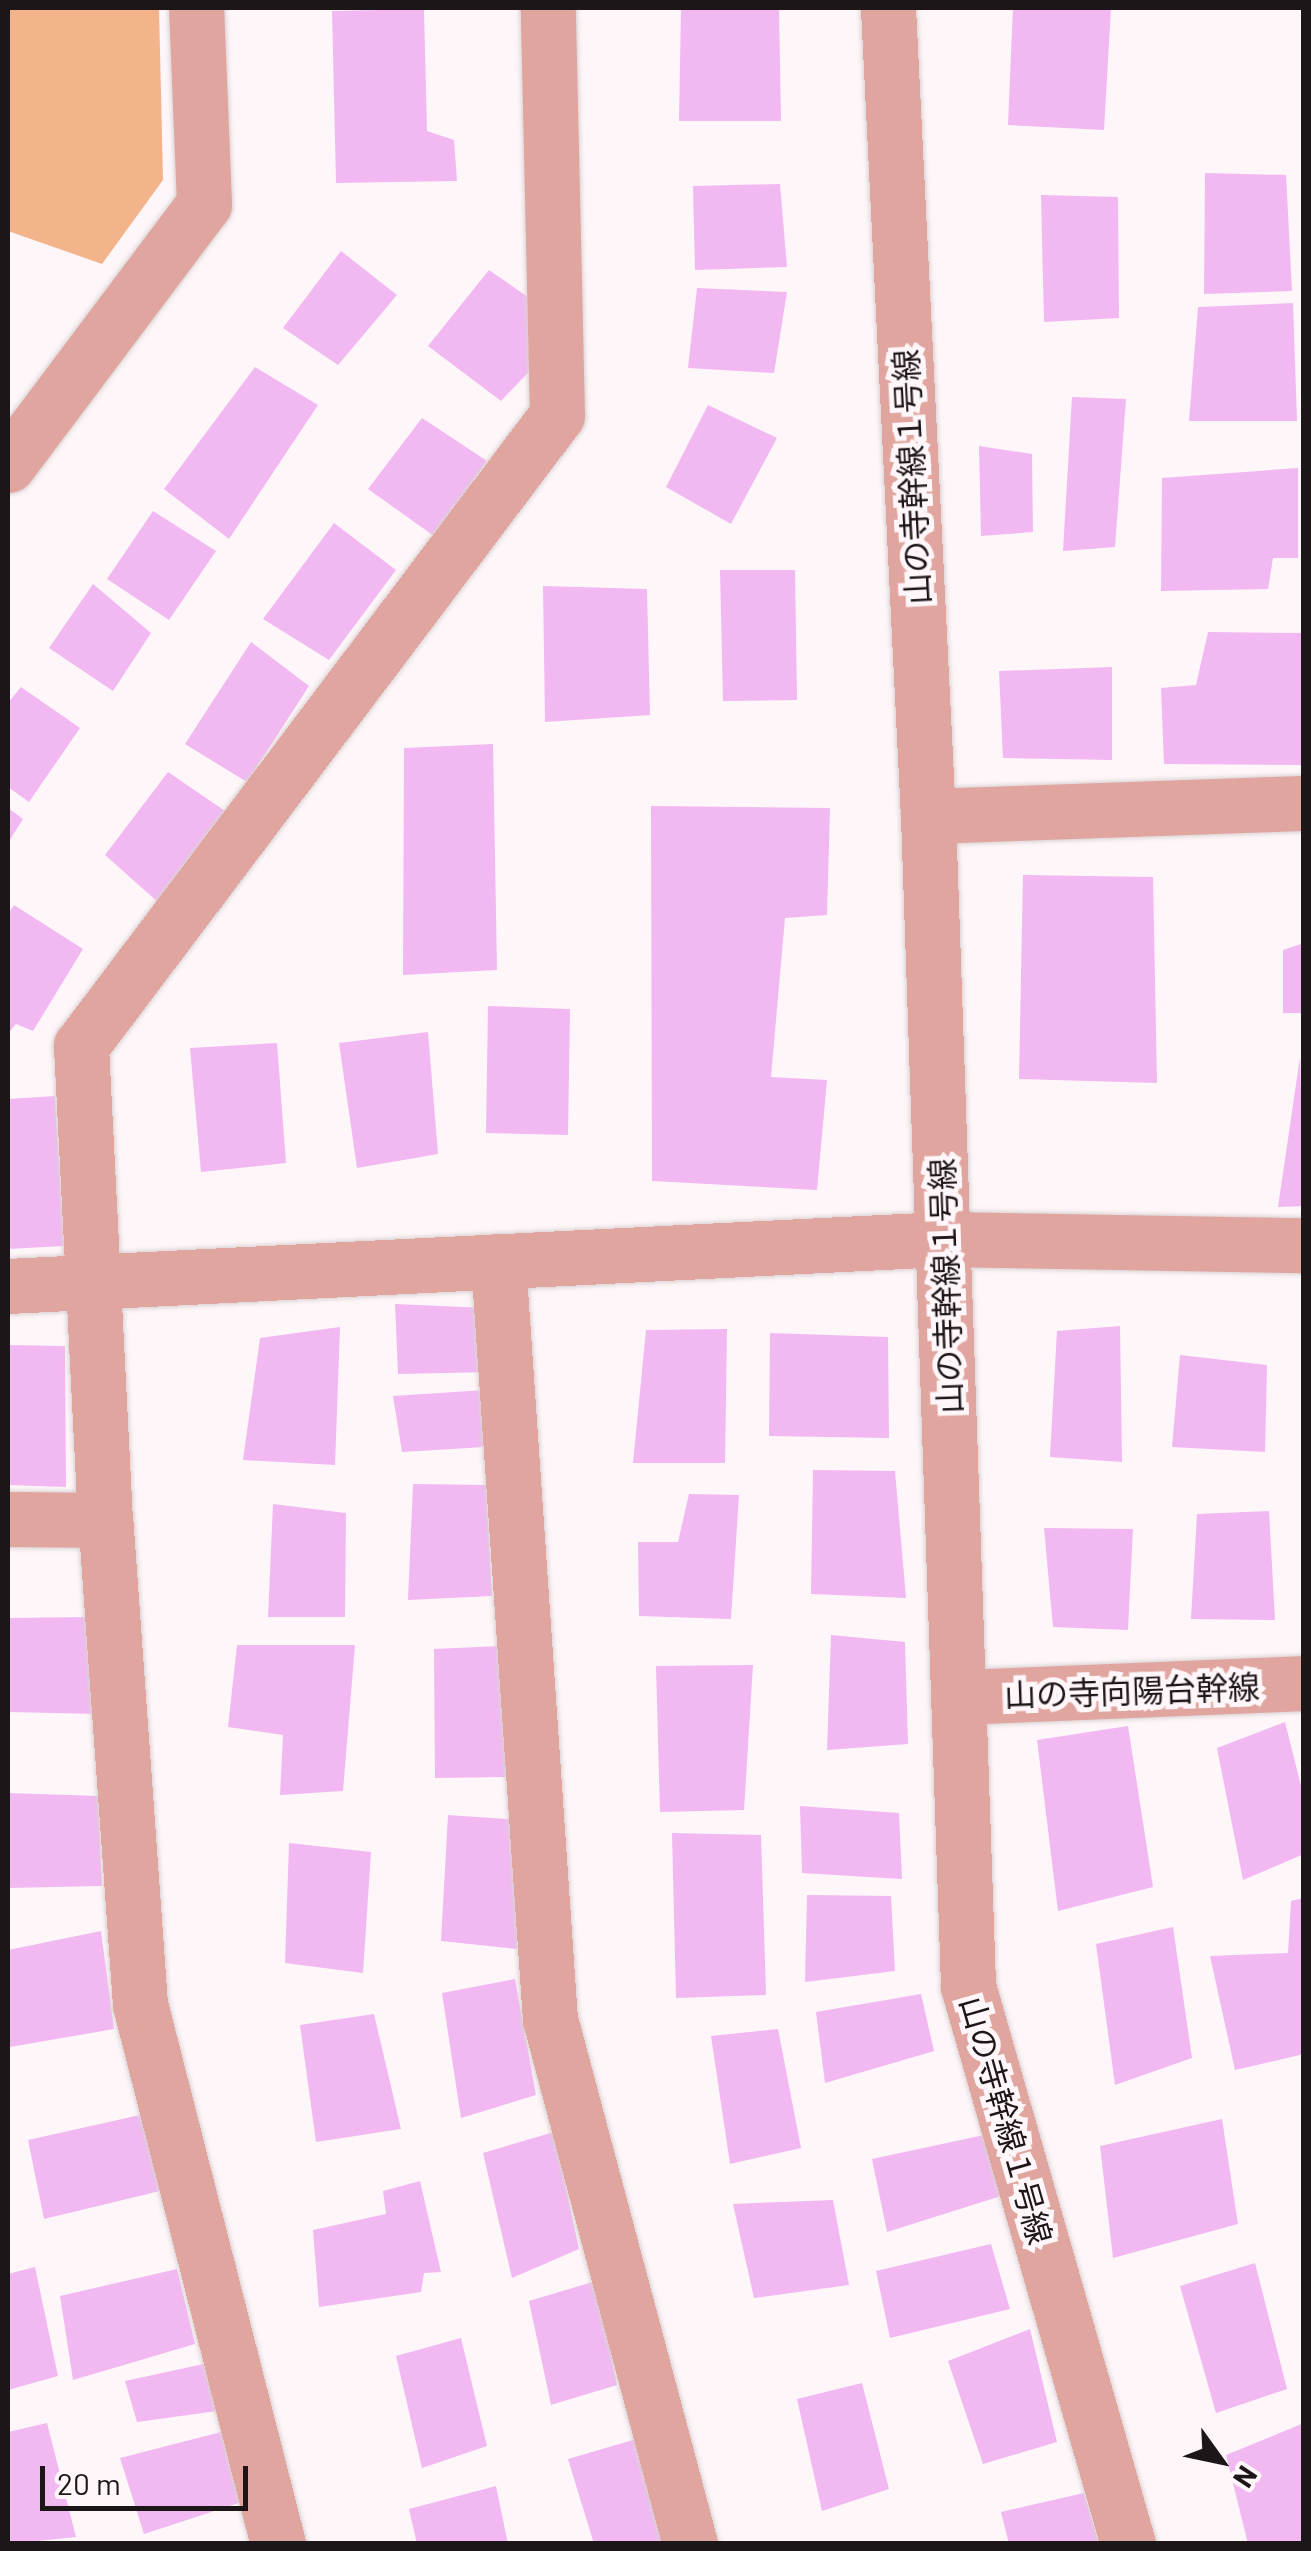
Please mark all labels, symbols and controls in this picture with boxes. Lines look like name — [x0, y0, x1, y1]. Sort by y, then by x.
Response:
street label: 山の寺幹線１号線 — [885, 348, 937, 606]
street label: 山の寺幹線１号線 — [921, 1157, 969, 1415]
street label: 山の寺向陽台幹線 — [1003, 1666, 1261, 1714]
street label: 山の寺幹線１号線 — [953, 1992, 1061, 2248]
north arrow — [1171, 2411, 1271, 2511]
scale bar — [45, 2446, 252, 2508]
text: N — [1227, 2460, 1265, 2494]
text: 20 m — [57, 2465, 121, 2501]

